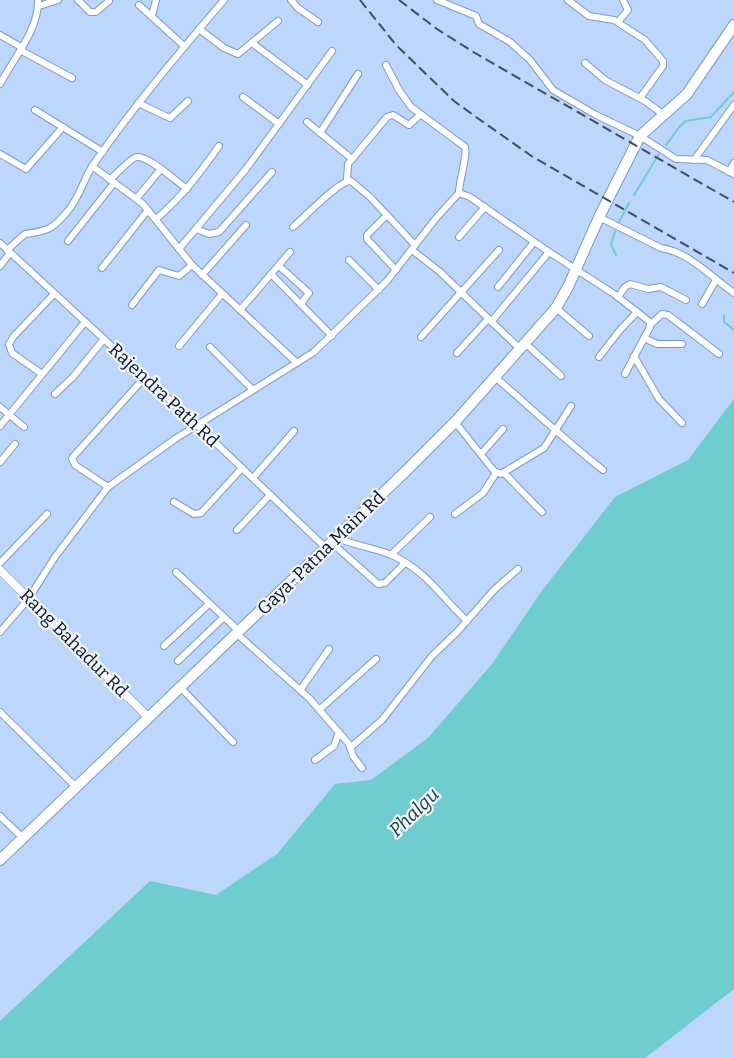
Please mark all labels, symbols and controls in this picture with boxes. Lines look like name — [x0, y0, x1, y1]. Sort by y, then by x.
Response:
street label: Rajendra Path Rd — [104, 338, 224, 452]
street label: Gaya-Patna Main Rd — [253, 486, 390, 620]
street label: Rang Bahadur Rd — [15, 584, 133, 702]
water label: Phalgu — [384, 783, 444, 841]

